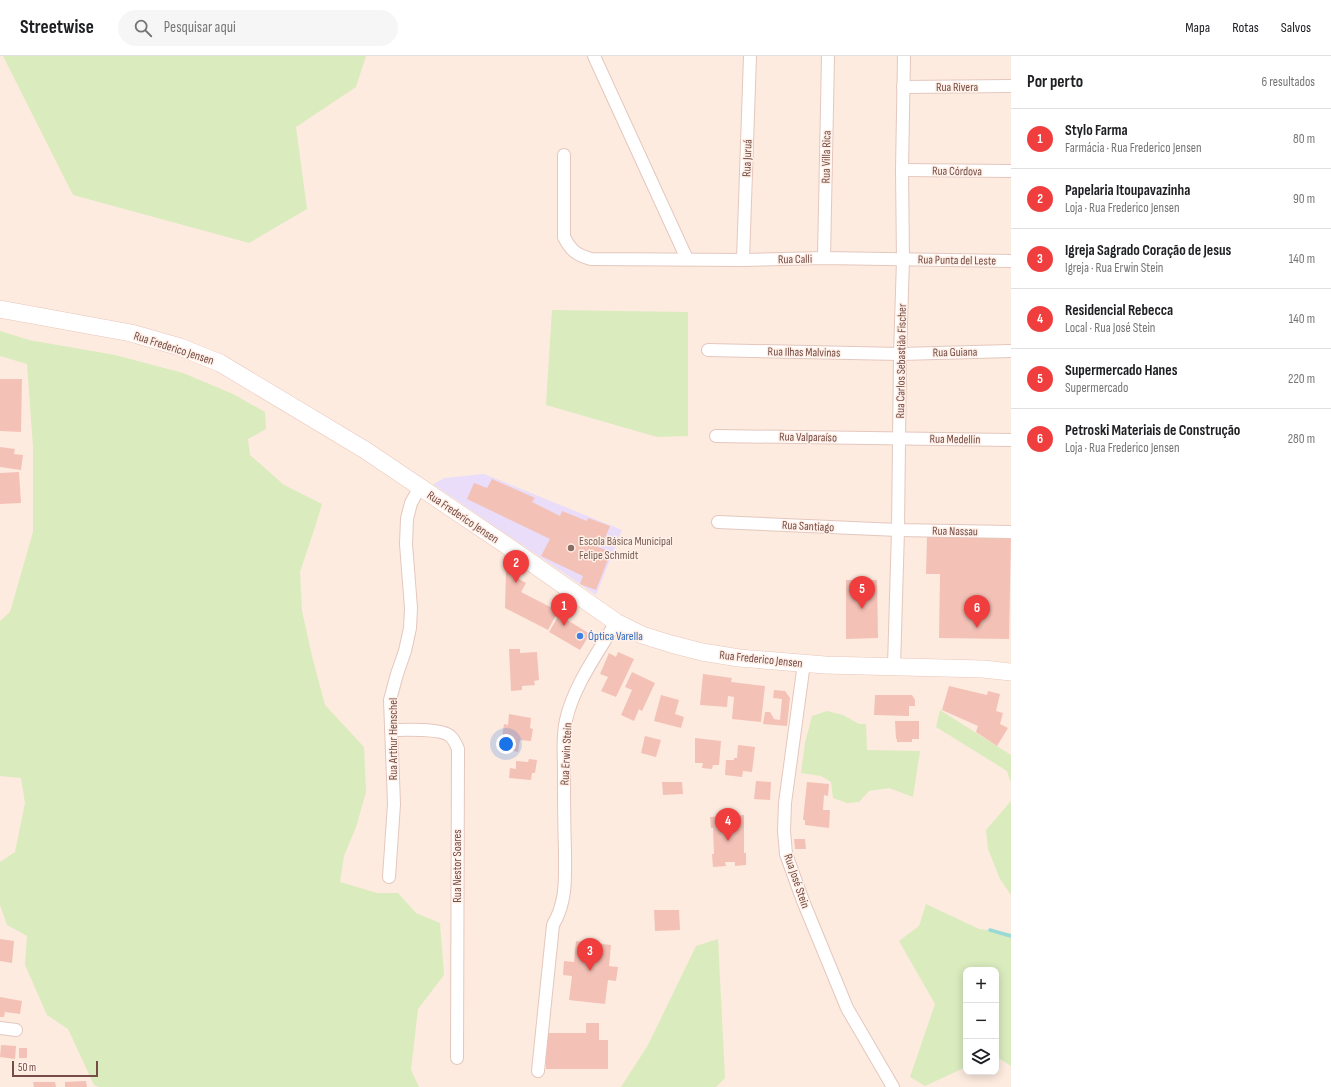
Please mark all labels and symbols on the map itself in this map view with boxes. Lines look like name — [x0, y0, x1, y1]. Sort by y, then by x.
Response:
street label: Rua Rivera — [936, 80, 978, 95]
street label: Rua Villa Rica — [819, 130, 834, 184]
street label: Rua Juruá — [739, 139, 756, 177]
street label: Rua Córdova — [932, 164, 982, 179]
street label: Rua Calli — [778, 252, 812, 267]
street label: Rua Punta del Leste — [918, 252, 996, 269]
street label: Rua Carlos Sebastião Fischer — [893, 303, 910, 419]
street label: Rua Frederico Jensen — [132, 328, 216, 369]
street label: Rua Ilhas Malvinas — [768, 344, 840, 361]
street label: Rua Guiana — [933, 345, 978, 360]
street label: Rua Valparaíso — [779, 429, 837, 446]
street label: Rua Medellin — [929, 432, 981, 447]
street label: Rua Frederico Jensen — [424, 488, 502, 547]
street label: Rua Santiago — [781, 518, 834, 535]
street label: Rua Nassau — [932, 524, 978, 539]
place label: Escola Básica Municipal Felipe Schmidt — [579, 534, 673, 563]
marker: Escola Básica Municipal Felipe Schmidt — [566, 543, 576, 553]
pin: 2 — [503, 550, 529, 583]
pin: 5 — [849, 576, 875, 609]
pin: 1 — [551, 593, 577, 626]
pin: 6 — [964, 595, 990, 628]
place label: Óptica Varella — [588, 629, 643, 644]
marker: Óptica Varella — [575, 631, 585, 641]
street label: Rua Frederico Jensen — [719, 648, 803, 671]
street label: Rua Arthur Henschel — [386, 698, 401, 780]
street label: Rua Erwin Stein — [557, 722, 576, 786]
your location — [496, 734, 516, 754]
pin: 4 — [715, 808, 741, 841]
street label: Rua Nestor Soares — [450, 829, 465, 903]
street label: Rua José Stein — [780, 852, 813, 910]
pin: 3 — [577, 938, 603, 971]
scale bar — [12, 1059, 98, 1078]

